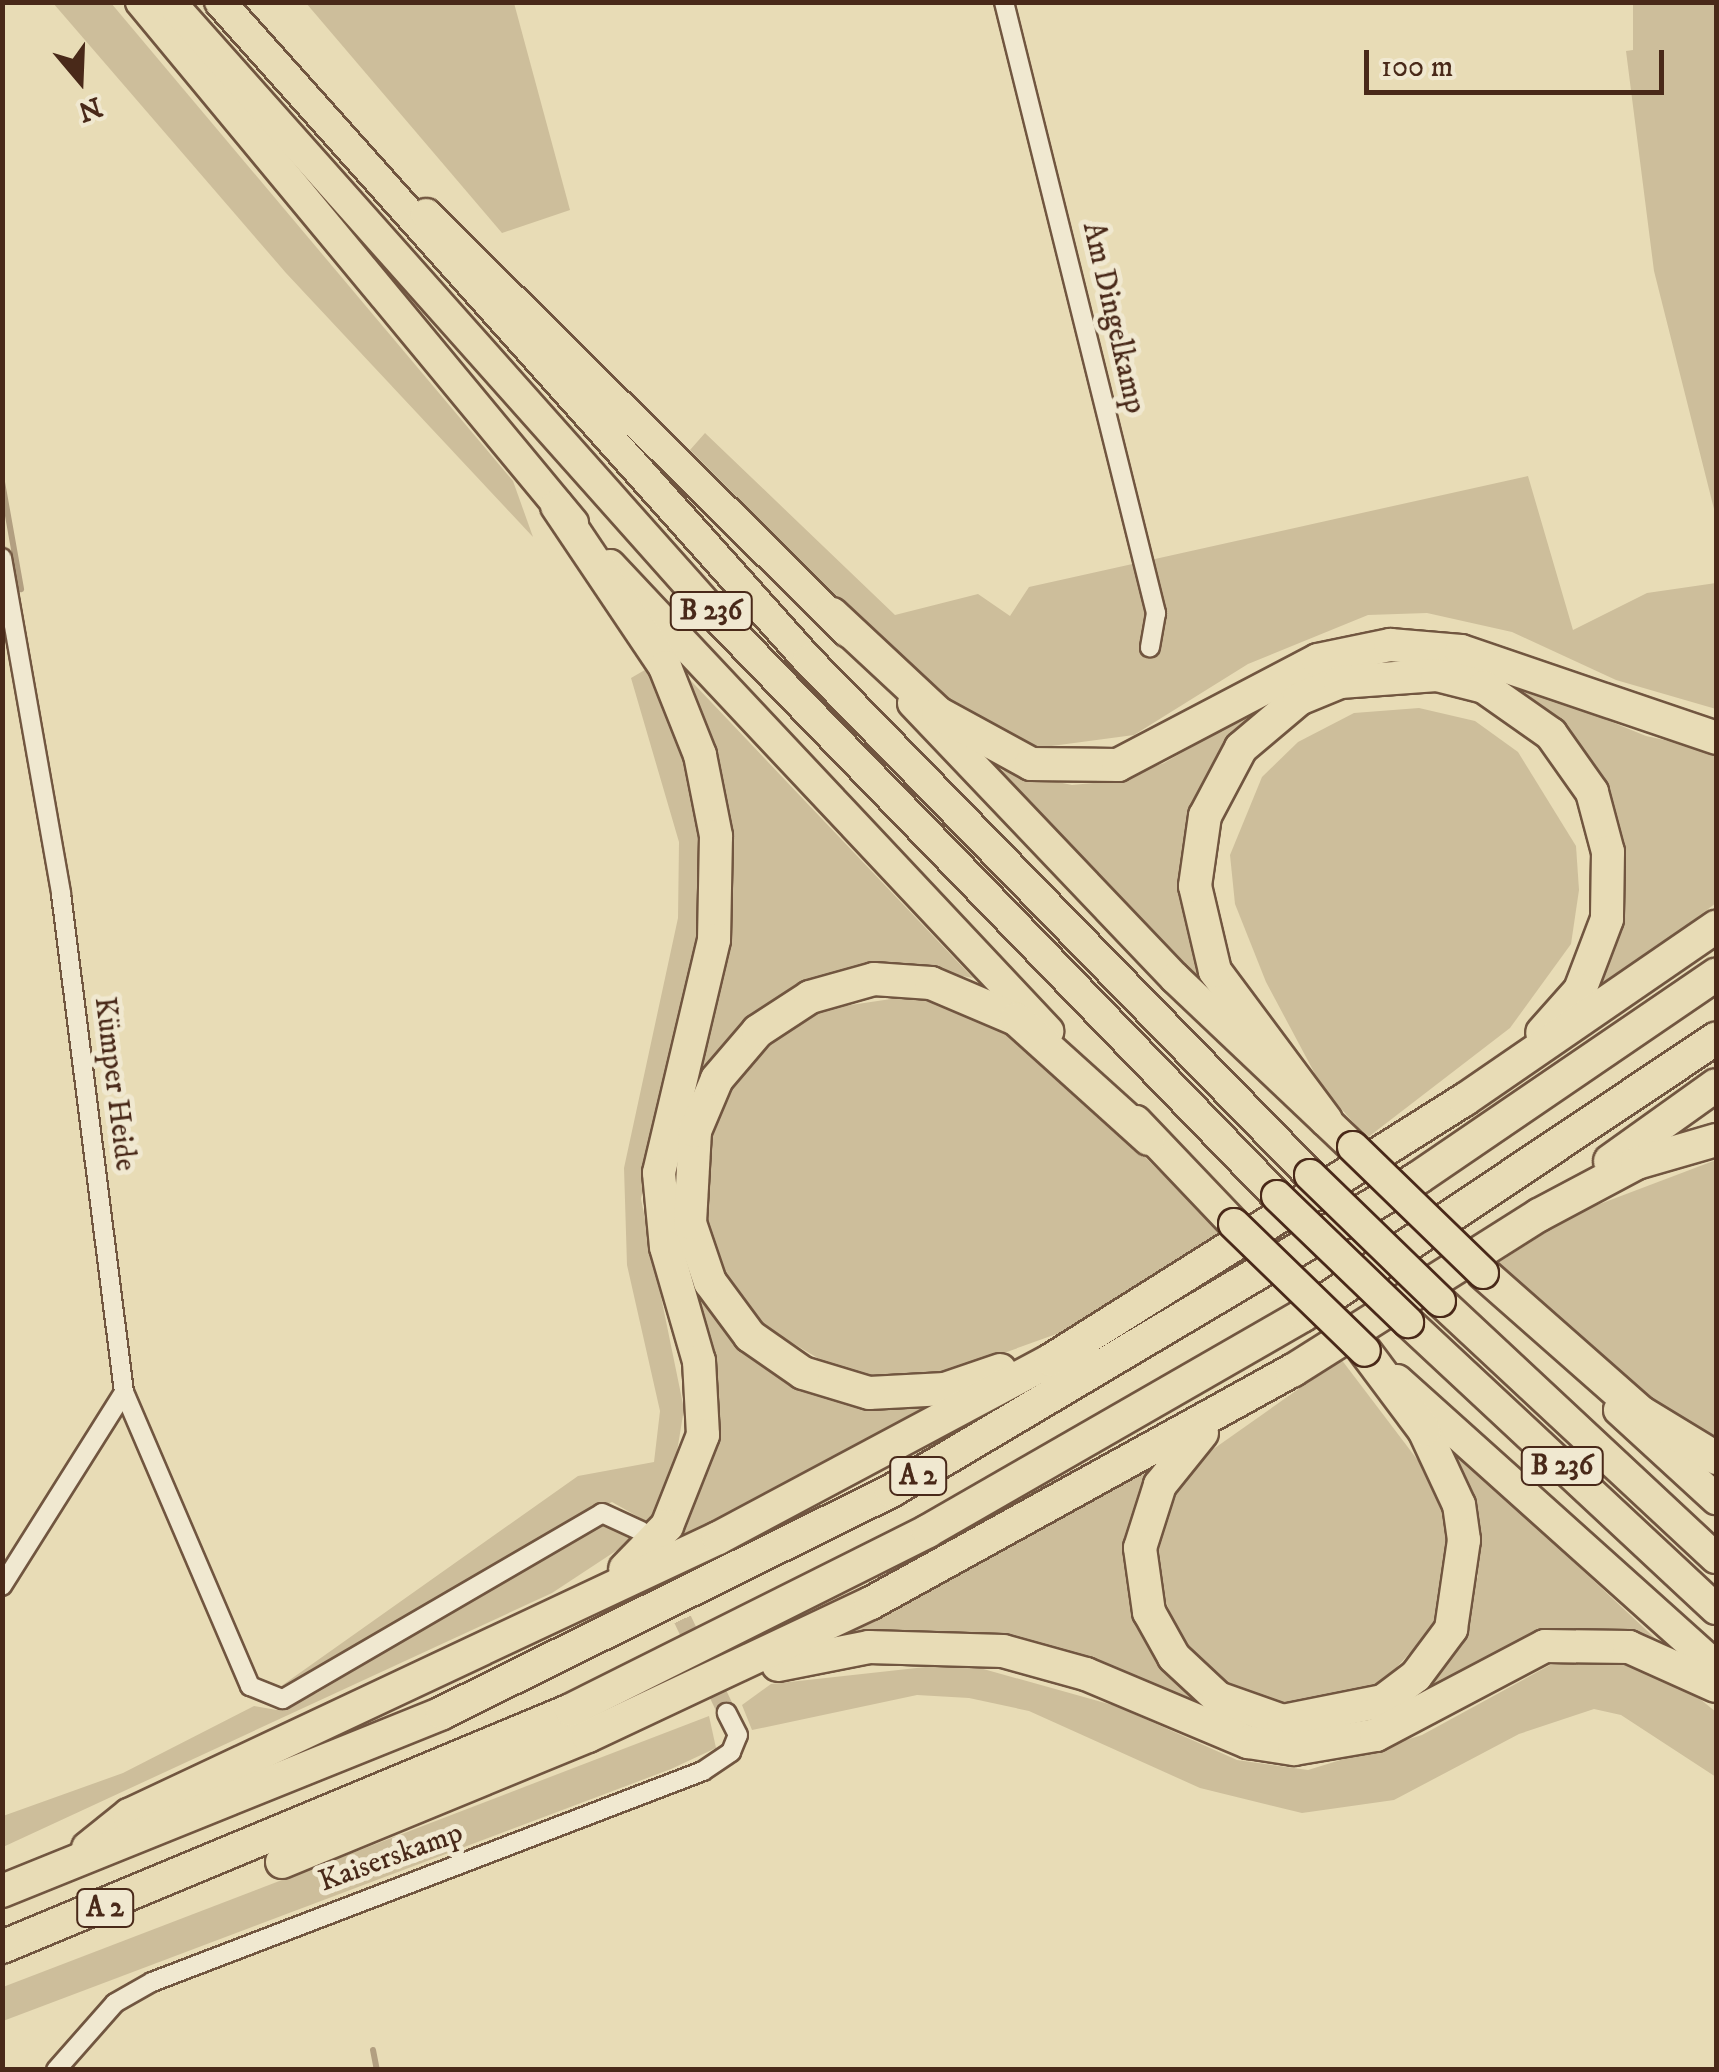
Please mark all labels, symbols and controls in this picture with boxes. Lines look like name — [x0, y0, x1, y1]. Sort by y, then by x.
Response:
north arrow — [30, 30, 130, 130]
scale bar — [1369, 30, 1669, 92]
text: 100 m — [1381, 49, 1453, 86]
text: N — [73, 89, 107, 129]
street label: Am Dingelkamp — [1074, 219, 1152, 417]
road number: B 236 — [668, 588, 754, 634]
street label: Kümper Heide — [85, 995, 143, 1173]
road number: B 236 — [1520, 1443, 1604, 1489]
road number: A 2 — [888, 1453, 948, 1499]
street label: Kaiserskamp — [314, 1815, 468, 1901]
road number: A 2 — [75, 1885, 135, 1931]

